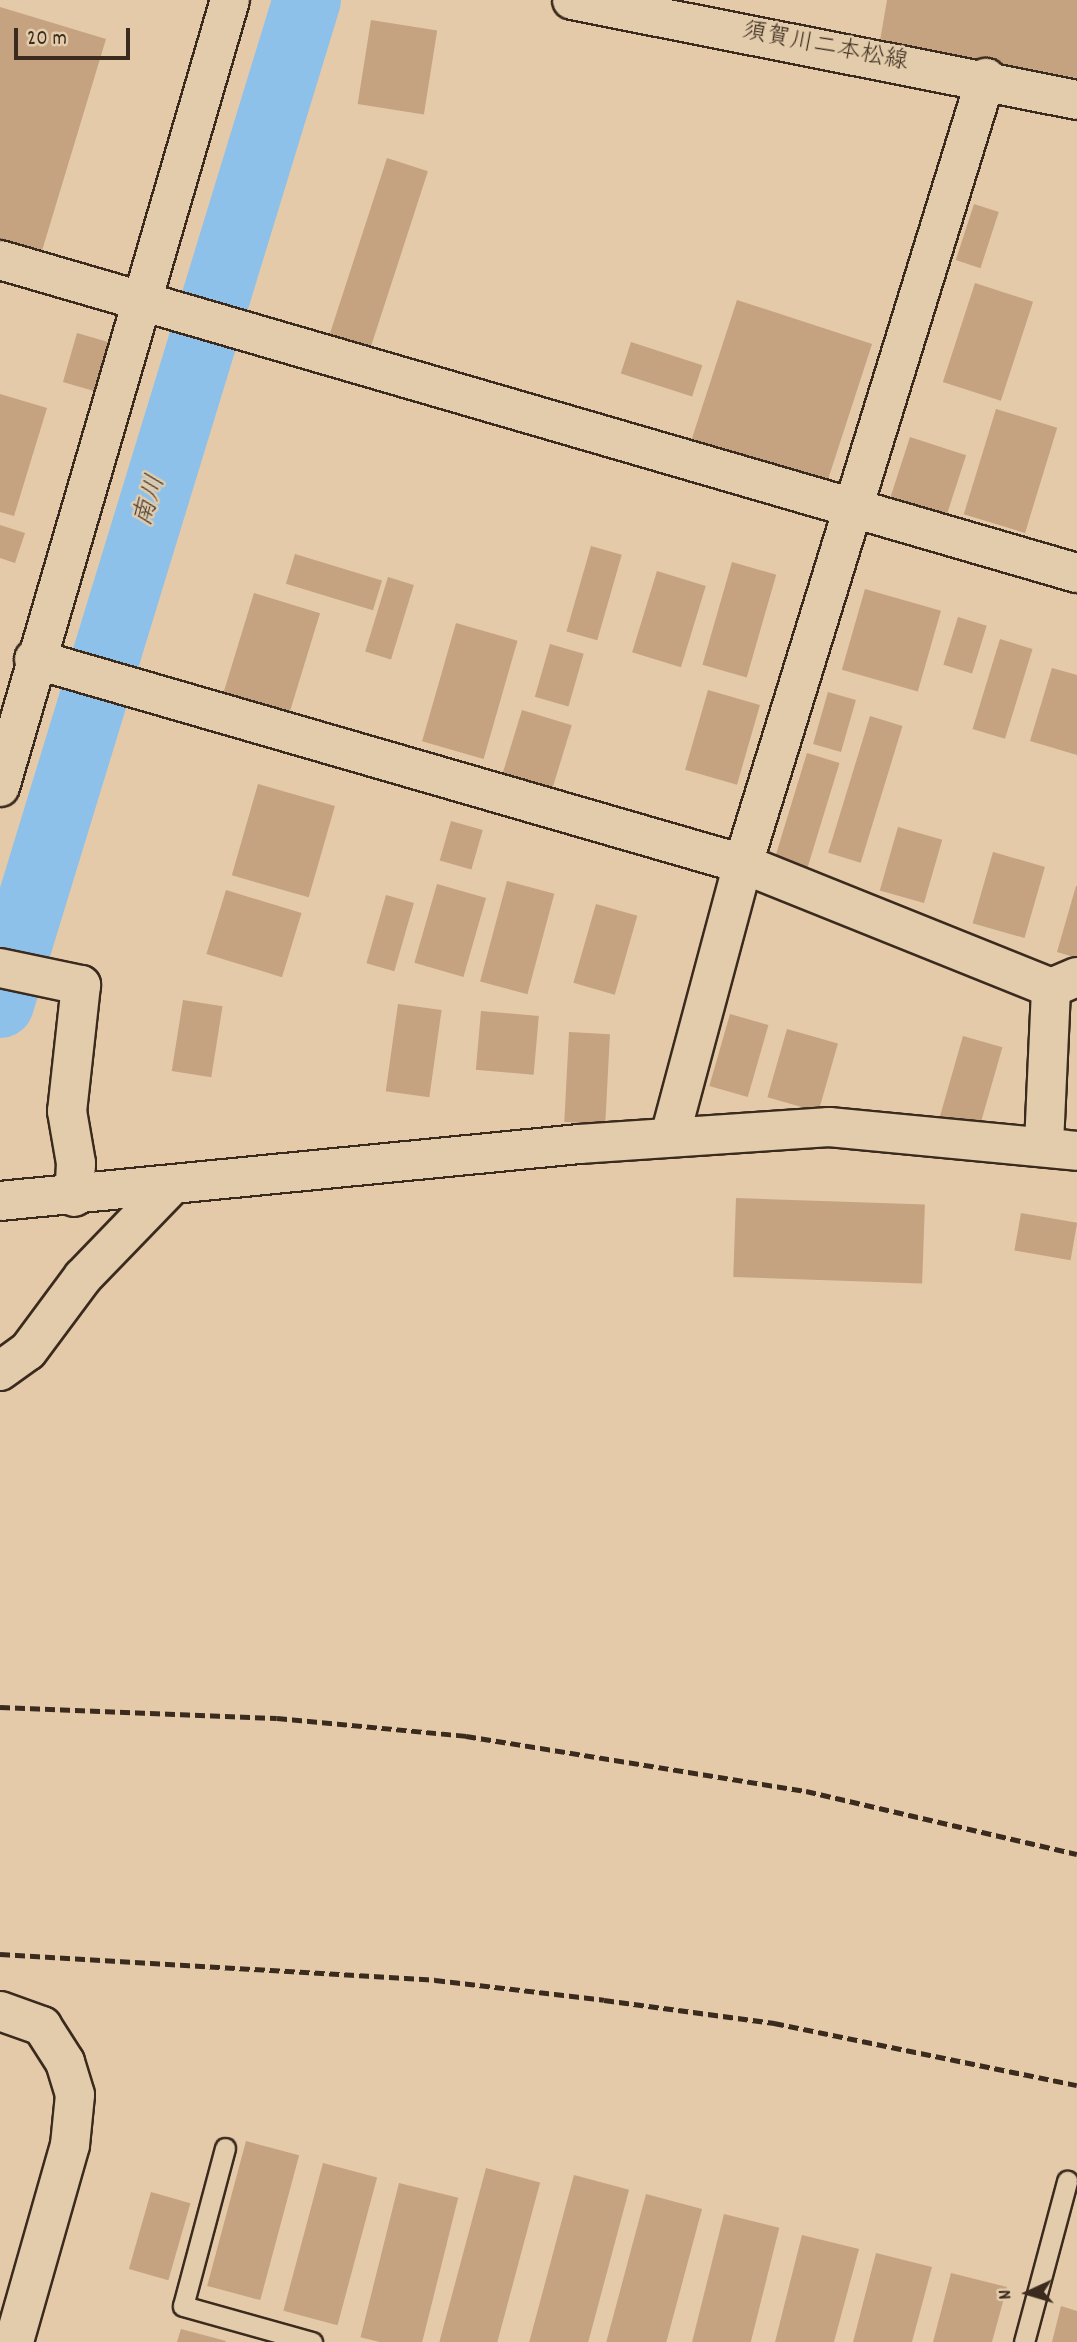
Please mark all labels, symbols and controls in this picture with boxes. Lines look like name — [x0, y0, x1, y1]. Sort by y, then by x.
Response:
scale bar — [18, 14, 133, 58]
street label: 須賀川二本松線 — [740, 18, 910, 78]
text: 20 m — [27, 25, 67, 55]
water label: 南川 — [128, 472, 174, 530]
north arrow — [993, 2258, 1063, 2328]
text: N — [993, 2289, 1020, 2300]

